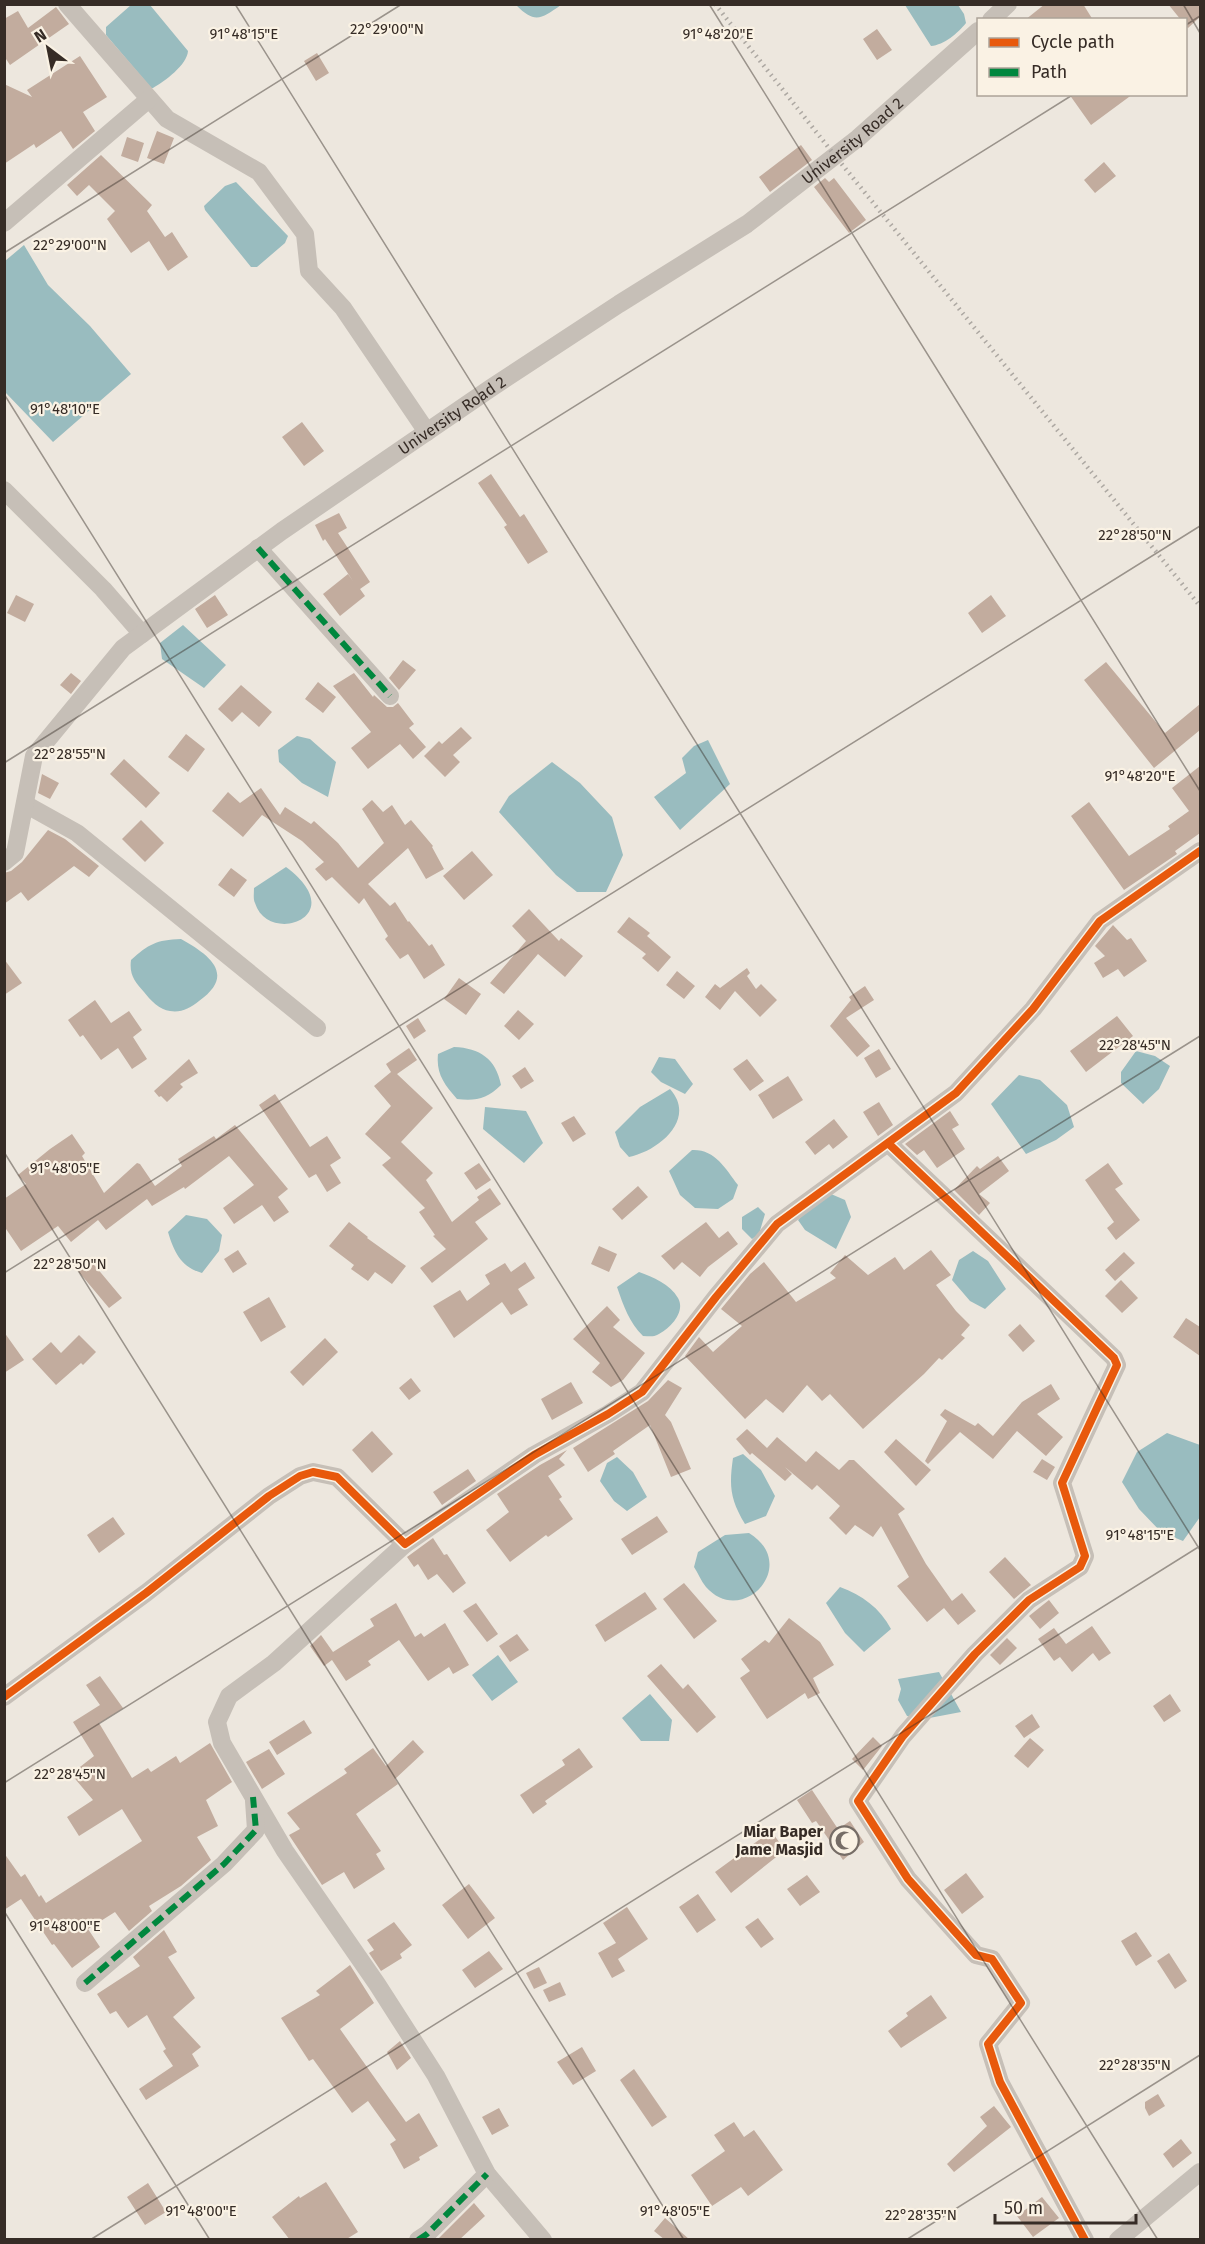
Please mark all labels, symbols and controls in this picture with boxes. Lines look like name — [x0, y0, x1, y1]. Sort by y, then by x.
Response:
north arrow — [18, 18, 78, 78]
legend — [977, 18, 1187, 96]
text: 22°29'00"N — [350, 20, 424, 38]
text: N — [31, 25, 50, 47]
text: 91°48'15"E — [210, 25, 278, 43]
text: 91°48'20"E — [683, 25, 753, 43]
text: Cycle path — [1031, 31, 1115, 53]
text: Path — [1031, 61, 1067, 83]
street label: University Road 2 — [798, 93, 907, 188]
text: 22°29'00"N — [33, 236, 107, 254]
street label: University Road 2 — [394, 372, 509, 458]
text: 91°48'10"E — [30, 400, 100, 418]
text: 22°28'50"N — [1098, 526, 1172, 544]
text: 22°28'55"N — [34, 745, 106, 763]
text: 91°48'20"E — [1105, 767, 1175, 785]
text: 22°28'45"N — [1099, 1036, 1171, 1054]
text: 91°48'05"E — [30, 1159, 100, 1177]
text: 22°28'50"N — [33, 1255, 107, 1273]
text: 91°48'15"E — [1106, 1526, 1174, 1544]
text: 22°28'45"N — [34, 1765, 106, 1783]
place label: Miar Baper Jame Masjid — [734, 1822, 824, 1859]
mosque icon: Miar Baper Jame Masjid — [828, 1824, 860, 1856]
text: 91°48'00"E — [29, 1917, 101, 1935]
text: 22°28'35"N — [1099, 2056, 1171, 2074]
scale bar — [995, 2187, 1136, 2225]
text: 50 m — [1004, 2197, 1043, 2219]
text: 91°48'00"E — [165, 2202, 237, 2220]
text: 91°48'05"E — [640, 2202, 710, 2220]
text: 22°28'35"N — [885, 2206, 957, 2224]

